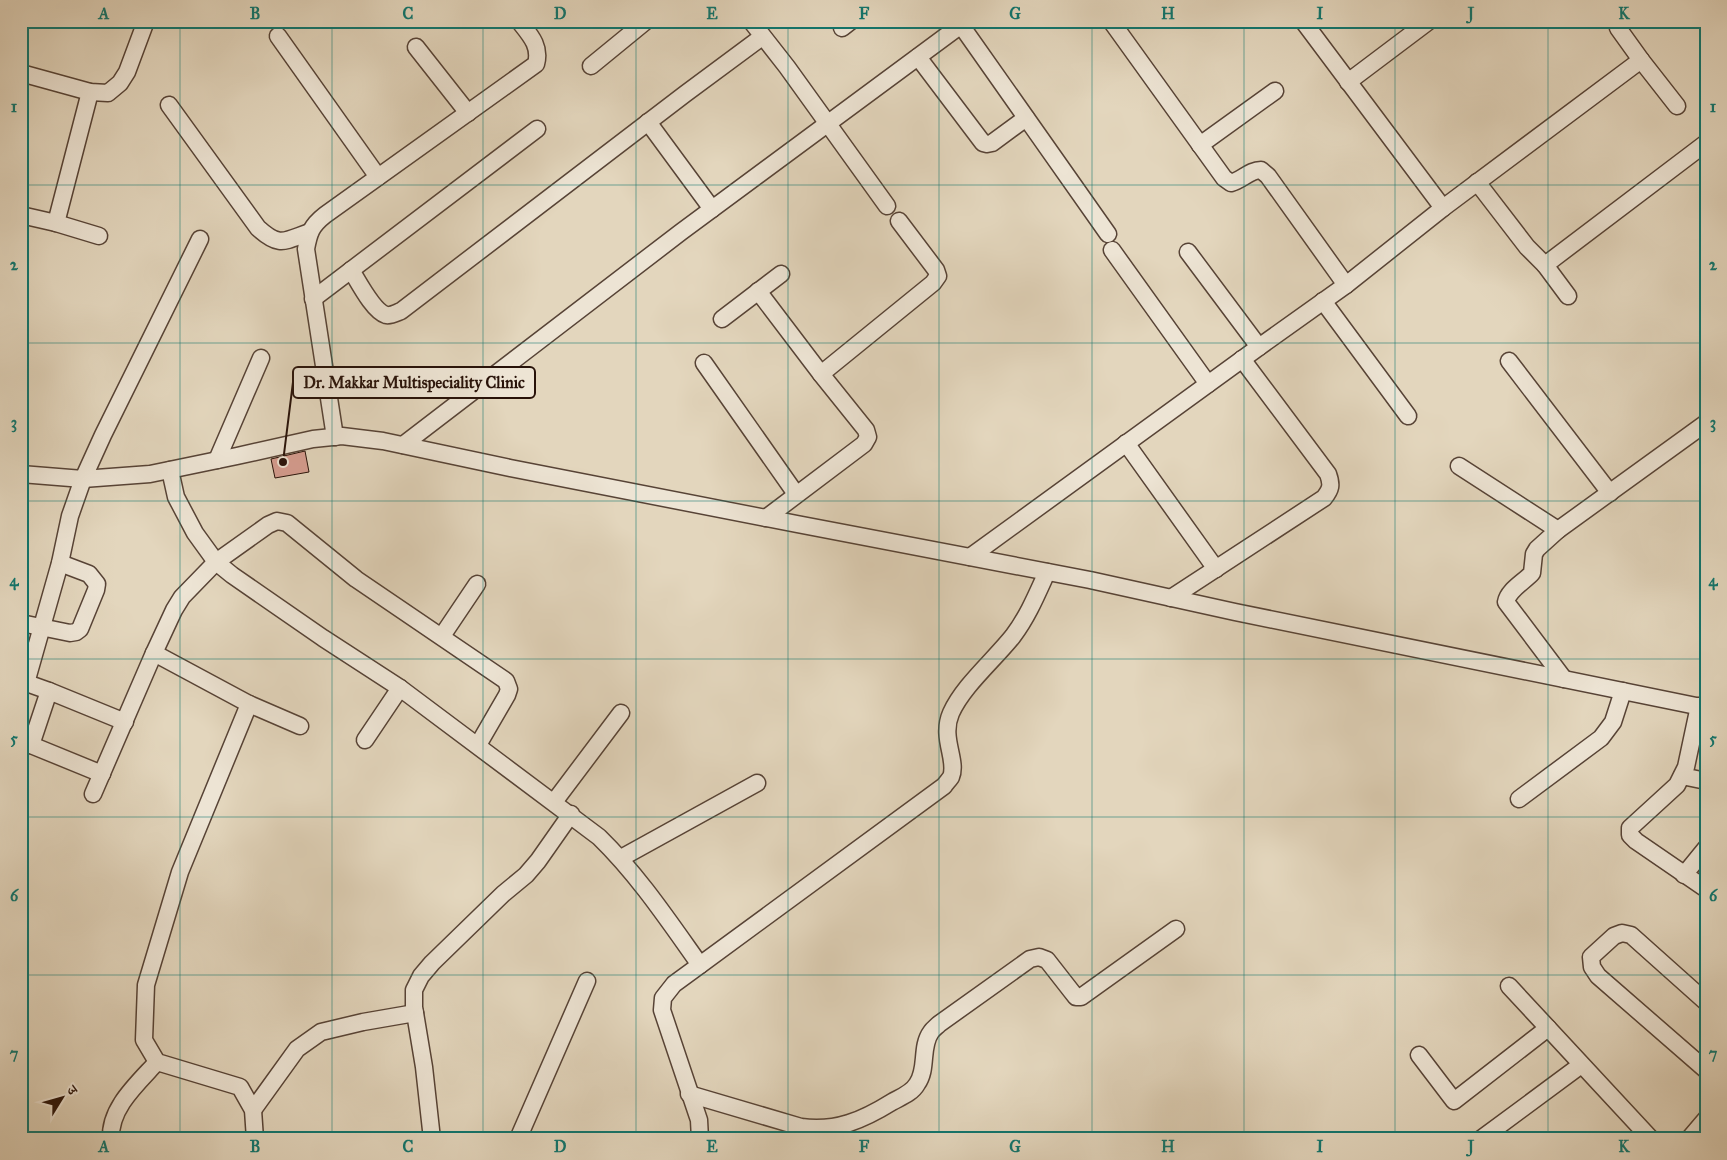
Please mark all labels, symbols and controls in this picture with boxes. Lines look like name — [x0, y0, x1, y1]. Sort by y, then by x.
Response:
text: A — [98, 4, 110, 23]
text: B — [250, 4, 260, 23]
text: C — [403, 4, 414, 23]
text: D — [554, 4, 567, 23]
text: E — [706, 4, 718, 23]
text: F — [859, 4, 870, 23]
text: G — [1009, 4, 1021, 23]
text: H — [1161, 4, 1175, 23]
text: I — [1317, 4, 1324, 23]
text: J — [1466, 4, 1475, 24]
text: K — [1618, 4, 1630, 23]
text: 1 — [11, 97, 18, 116]
text: 1 — [1710, 97, 1717, 116]
text: 2 — [10, 255, 19, 274]
text: 2 — [1709, 255, 1718, 274]
callout: Dr. Makkar Multispeciality Clinic — [293, 367, 535, 398]
text: Dr. Makkar Multispeciality Clinic — [303, 373, 525, 393]
text: 3 — [11, 413, 17, 433]
text: 3 — [1710, 413, 1716, 433]
text: 4 — [10, 571, 20, 591]
text: 4 — [1709, 571, 1719, 591]
text: 5 — [10, 729, 18, 748]
text: 5 — [1709, 729, 1717, 748]
text: 6 — [10, 886, 19, 905]
text: 6 — [1709, 886, 1718, 905]
text: 7 — [10, 1044, 19, 1063]
text: 7 — [1709, 1044, 1718, 1063]
north arrow — [38, 1072, 88, 1122]
text: उ — [62, 1082, 81, 1099]
text: A — [98, 1137, 110, 1156]
text: B — [250, 1137, 260, 1156]
text: C — [403, 1137, 414, 1156]
text: D — [554, 1137, 567, 1156]
text: E — [706, 1137, 718, 1156]
text: F — [859, 1137, 870, 1156]
text: G — [1009, 1137, 1021, 1156]
text: H — [1161, 1137, 1175, 1156]
text: I — [1317, 1137, 1324, 1156]
text: J — [1466, 1137, 1475, 1157]
text: K — [1618, 1137, 1630, 1156]

